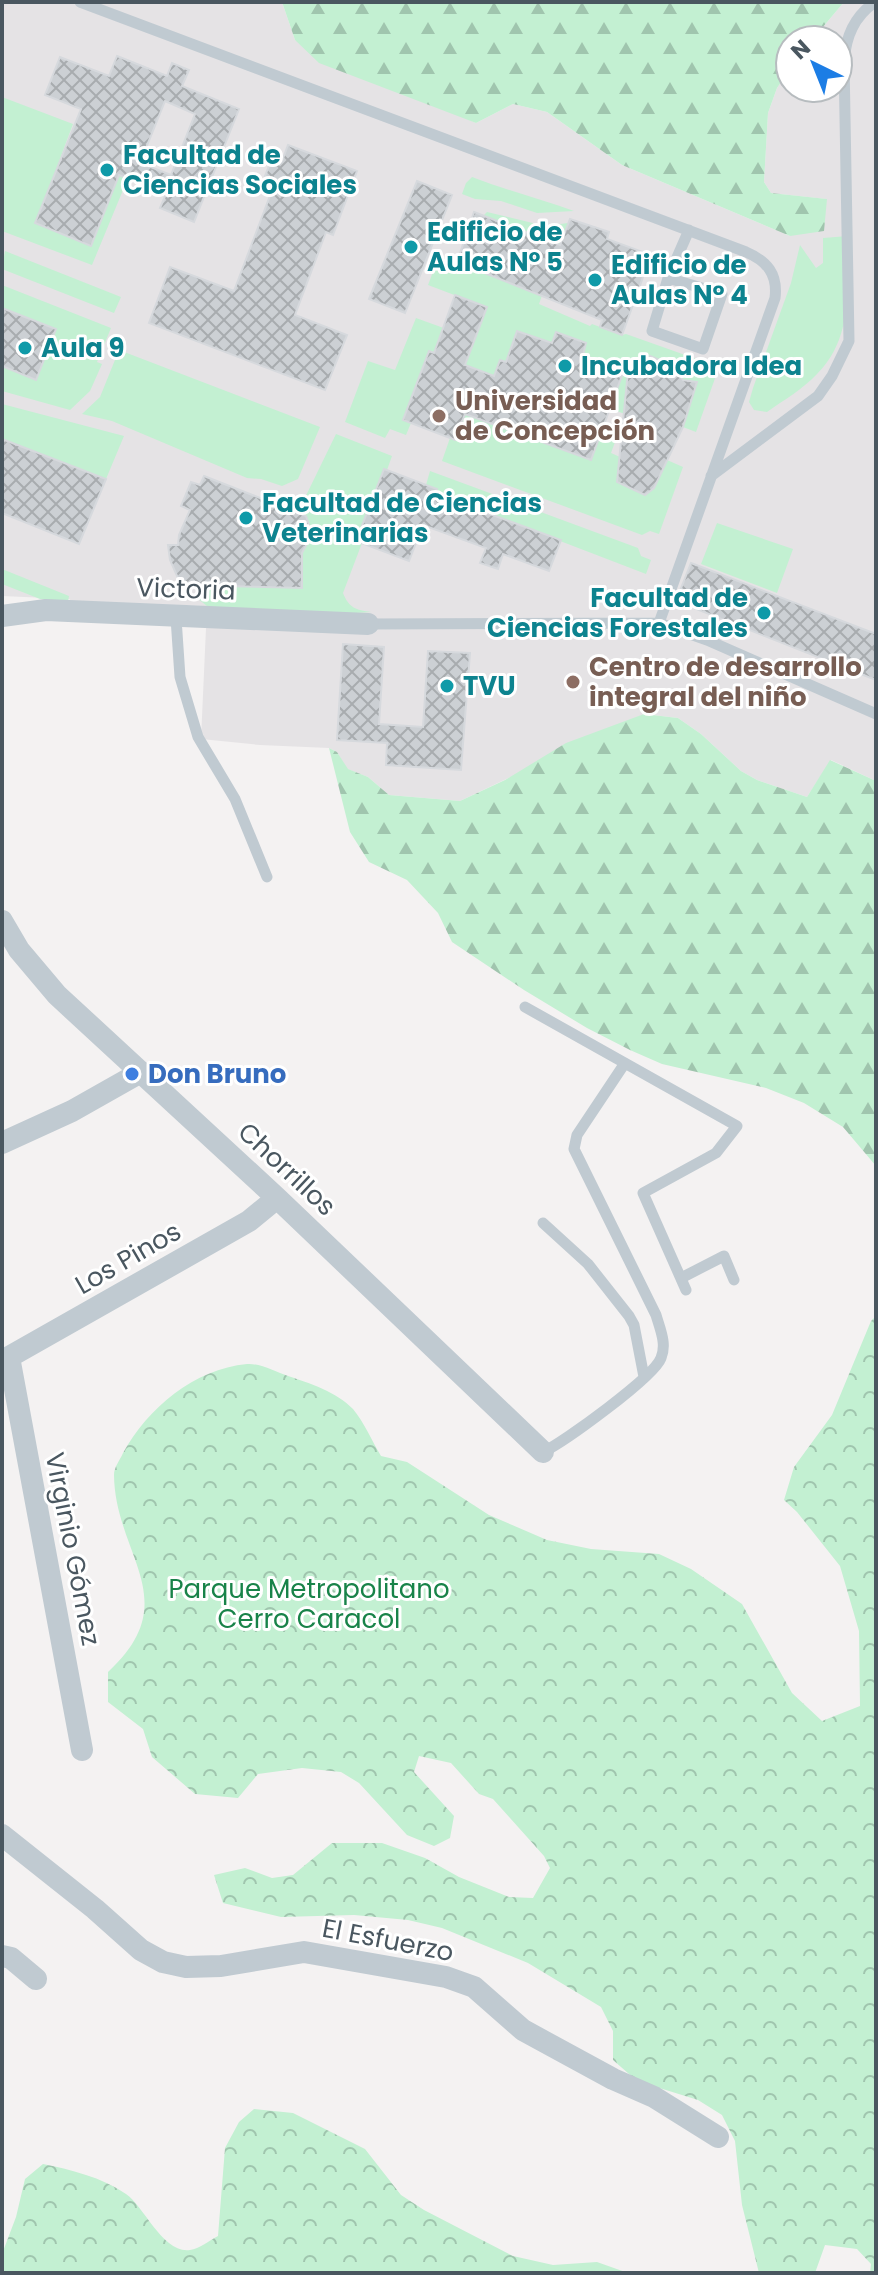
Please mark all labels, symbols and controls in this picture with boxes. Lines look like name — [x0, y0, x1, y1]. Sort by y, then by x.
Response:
north arrow — [774, 24, 854, 104]
text: N — [784, 33, 817, 67]
place label: Facultad de Ciencias Sociales — [123, 137, 357, 203]
marker: Facultad de Ciencias Sociales — [98, 161, 116, 179]
place label: Edificio de Aulas Nº 5 — [427, 214, 563, 280]
marker: Edificio de Aulas Nº 5 — [402, 238, 420, 256]
place label: Edificio de Aulas N° 4 — [611, 247, 748, 313]
marker: Edificio de Aulas N° 4 — [586, 271, 604, 289]
place label: Aula 9 — [41, 330, 125, 366]
marker: Aula 9 — [16, 339, 34, 357]
place label: Incubadora Idea — [581, 348, 802, 384]
marker: Incubadora Idea — [556, 357, 574, 375]
place label: Universidad de Concepción — [455, 383, 655, 449]
marker: Universidad de Concepción — [430, 407, 448, 425]
place label: Facultad de Ciencias Veterinarias — [262, 485, 542, 551]
marker: Facultad de Ciencias Veterinarias — [237, 509, 255, 527]
street label: Victoria — [136, 569, 236, 609]
place label: Facultad de Ciencias Forestales — [487, 580, 748, 646]
marker: Facultad de Ciencias Forestales — [755, 604, 773, 622]
place label: Centro de desarrollo integral del niño — [589, 649, 862, 715]
place label: TVU — [463, 668, 516, 704]
marker: Centro de desarrollo integral del niño — [564, 673, 582, 691]
marker: TVU — [438, 677, 456, 695]
place label: Don Bruno — [148, 1056, 286, 1092]
marker: Don Bruno — [123, 1065, 141, 1083]
street label: Chorrillos — [230, 1114, 344, 1224]
street label: Los Pinos — [68, 1213, 188, 1303]
street label: Virginio Gómez — [37, 1449, 109, 1649]
park label: Parque Metropolitano Cerro Caracol — [168, 1571, 450, 1637]
street label: El Esfuerzo — [319, 1910, 457, 1970]

